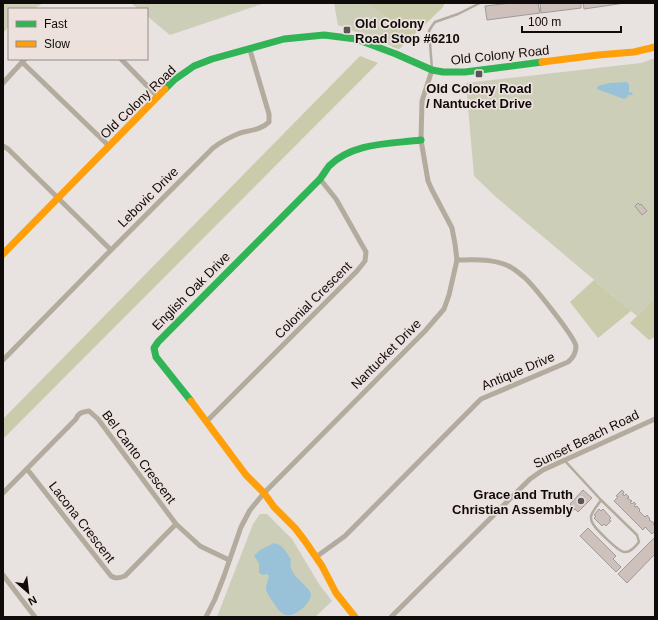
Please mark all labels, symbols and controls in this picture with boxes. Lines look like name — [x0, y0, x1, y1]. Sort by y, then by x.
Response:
legend — [8, 8, 148, 60]
scale bar — [522, 8, 621, 34]
text: 100 m — [528, 15, 561, 29]
place label: Old Colony Road Stop #6210 — [355, 16, 460, 46]
text: Fast — [44, 17, 68, 31]
marker: Old Colony Road Stop #6210 — [342, 25, 352, 35]
text: Slow — [44, 37, 70, 51]
street label: Old Colony Road — [450, 42, 550, 68]
street label: Old Colony Road — [97, 62, 179, 142]
marker: Old Colony Road / Nantucket Drive — [474, 69, 484, 79]
place label: Old Colony Road / Nantucket Drive — [426, 81, 532, 111]
street label: Lebovic Drive — [115, 164, 181, 230]
street label: English Oak Drive — [149, 249, 233, 333]
street label: Colonial Crescent — [271, 258, 355, 342]
street label: Nantucket Drive — [348, 316, 424, 392]
street label: Antique Drive — [479, 349, 557, 393]
street label: Bel Canto Crescent — [99, 407, 179, 507]
street label: Sunset Beach Road — [531, 407, 641, 471]
street label: Lacona Crescent — [46, 479, 118, 566]
place label: Grace and Truth Christian Assembly — [452, 487, 574, 517]
marker: Grace and Truth Christian Assembly — [576, 496, 586, 506]
north arrow — [8, 572, 48, 612]
text: N — [26, 594, 39, 608]

